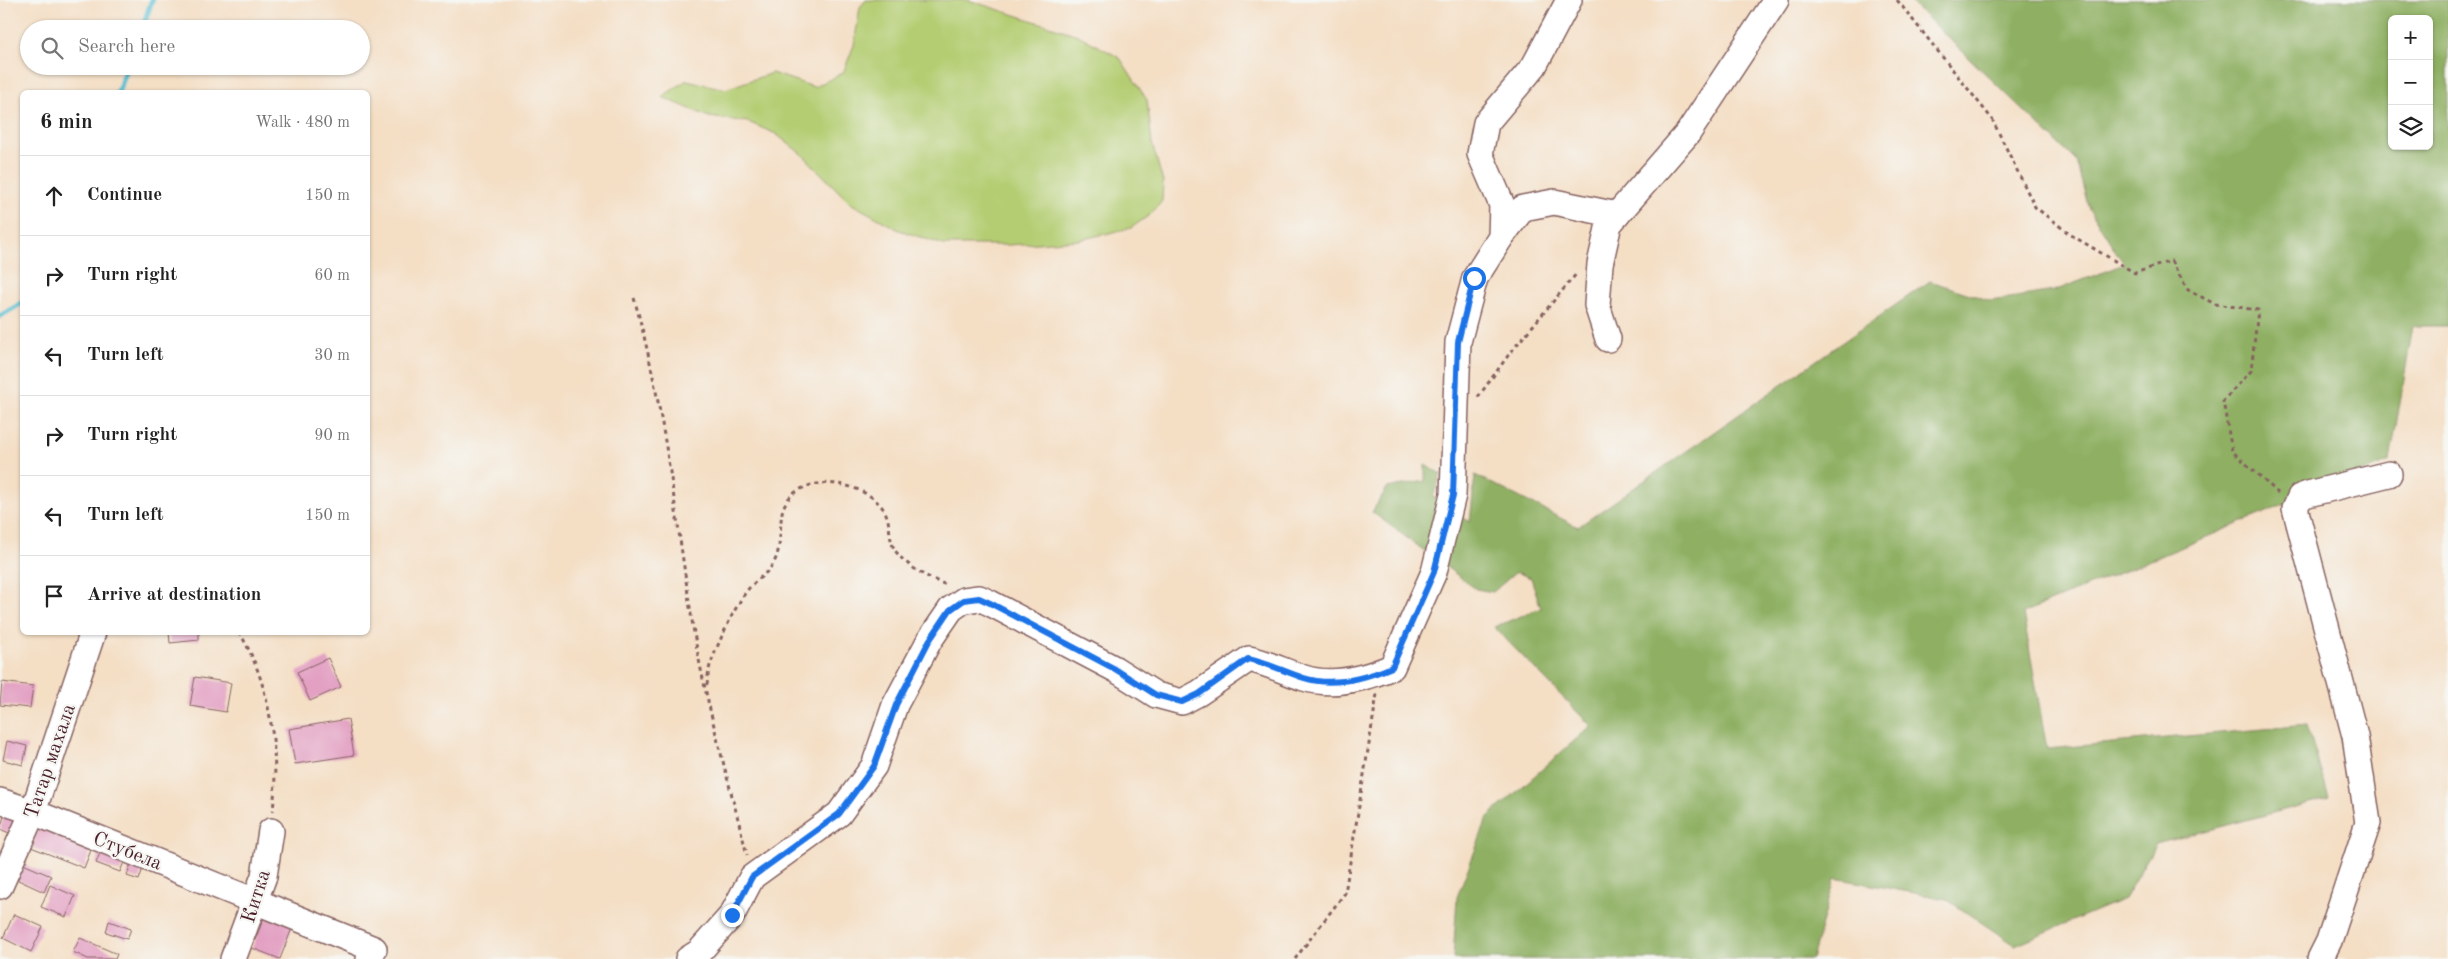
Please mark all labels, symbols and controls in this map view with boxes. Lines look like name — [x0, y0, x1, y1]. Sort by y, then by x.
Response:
map controls — [2388, 15, 2433, 150]
button: + — [2388, 15, 2433, 60]
search box — [20, 20, 370, 75]
icon: search — [38, 34, 66, 62]
text: Search here — [78, 38, 175, 57]
button: − — [2388, 60, 2433, 105]
button: layers — [2388, 105, 2433, 150]
text: 6 min — [40, 112, 93, 133]
text: Walk · 480 m — [255, 115, 350, 131]
icon: ahead — [40, 182, 68, 210]
text: Continue — [87, 186, 162, 205]
text: 150 m — [305, 188, 350, 204]
icon: right — [40, 262, 68, 290]
text: Turn right — [87, 266, 177, 285]
route start — [1463, 267, 1486, 290]
text: 60 m — [314, 268, 350, 284]
icon: left — [40, 342, 68, 370]
text: Turn left — [87, 346, 164, 365]
text: 30 m — [314, 348, 350, 364]
icon: right — [40, 422, 68, 450]
text: Turn right — [87, 426, 177, 445]
text: 90 m — [314, 428, 350, 444]
icon: left — [40, 502, 68, 530]
text: Turn left — [87, 506, 164, 525]
text: 150 m — [305, 508, 350, 524]
icon: arrive — [40, 582, 68, 610]
text: Arrive at destination — [87, 586, 261, 605]
street label: Татар махала — [22, 702, 80, 822]
street label: Стубела — [90, 829, 165, 875]
street label: Китка — [239, 867, 275, 926]
route end — [721, 904, 744, 927]

